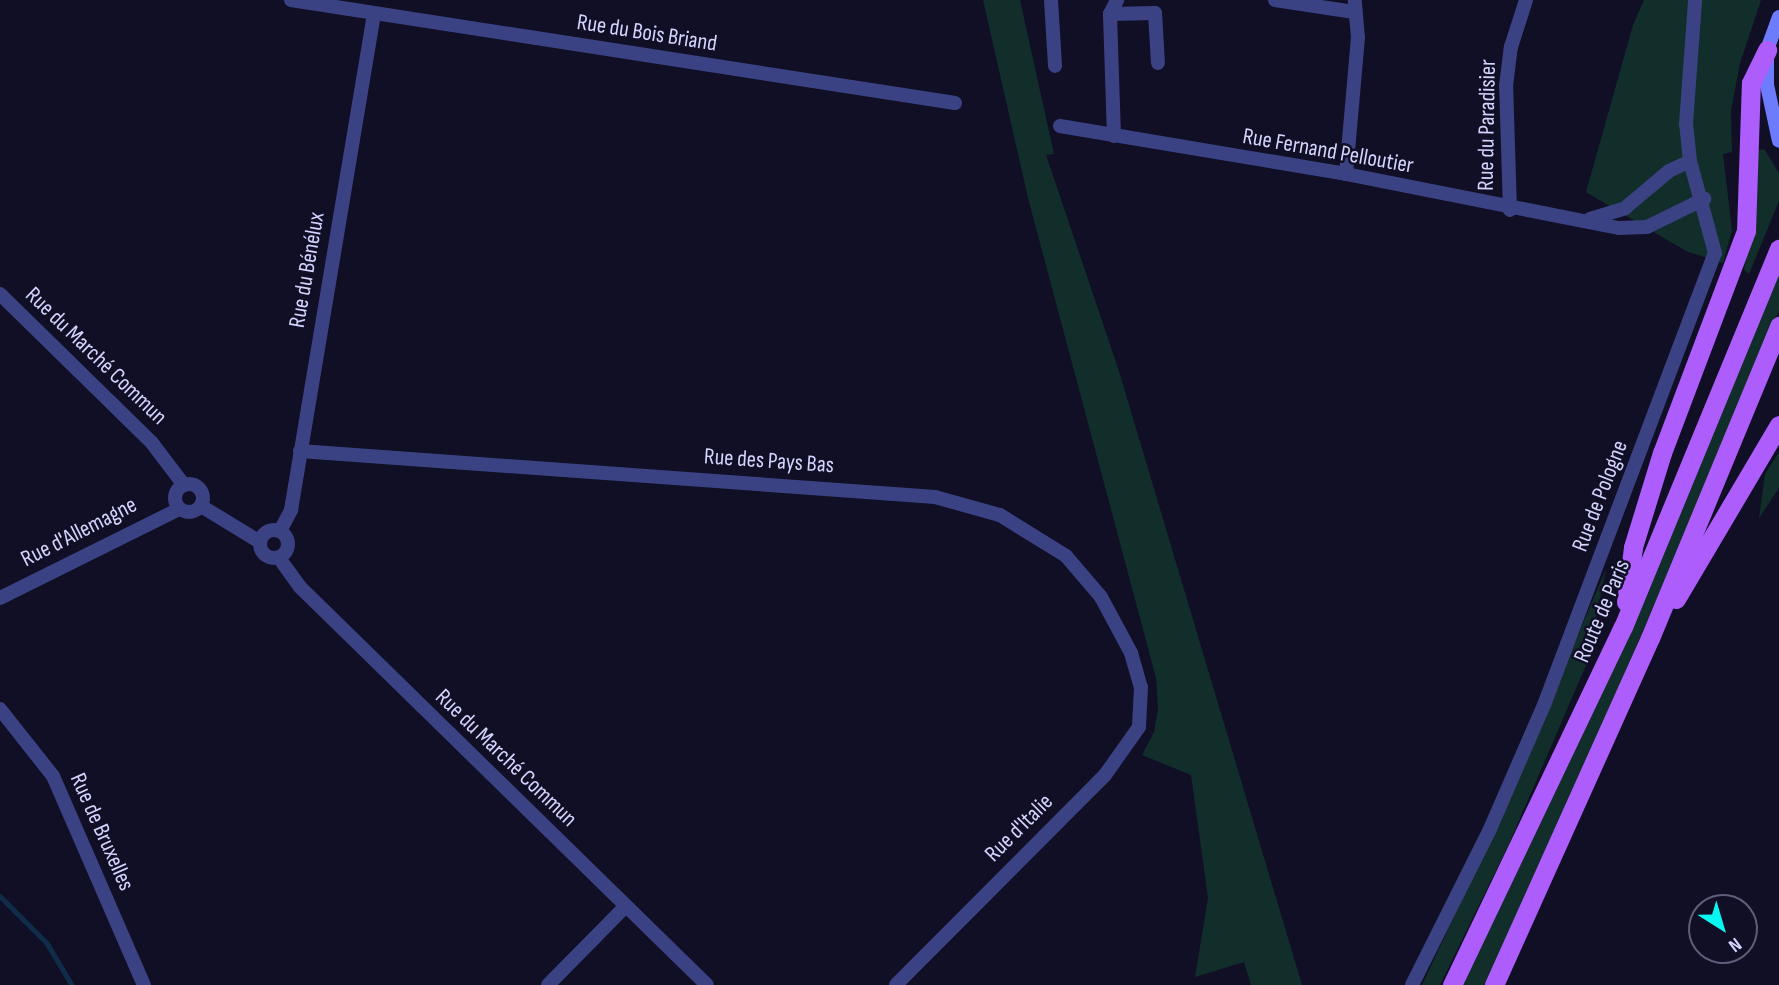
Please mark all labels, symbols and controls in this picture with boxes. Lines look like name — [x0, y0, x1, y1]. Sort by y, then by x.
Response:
street label: Rue du Bois Briand — [575, 8, 719, 58]
street label: Rue du Paradisier — [1472, 59, 1502, 191]
street label: Rue Fernand Pelloutier — [1240, 122, 1416, 180]
street label: Rue du Bénélux — [283, 210, 331, 330]
street label: Rue du Marché Commun — [19, 281, 173, 431]
street label: Rue de Pologne — [1566, 436, 1634, 556]
street label: Rue des Pays Bas — [703, 443, 835, 479]
street label: Rue d'Allemagne — [17, 491, 141, 573]
street label: Route de Paris — [1568, 555, 1636, 667]
street label: Rue du Marché Commun — [429, 683, 583, 833]
street label: Rue de Bruxelles — [64, 769, 140, 895]
street label: Rue d'Italie — [979, 788, 1059, 868]
north arrow — [1688, 894, 1758, 964]
text: N — [1724, 932, 1746, 957]

